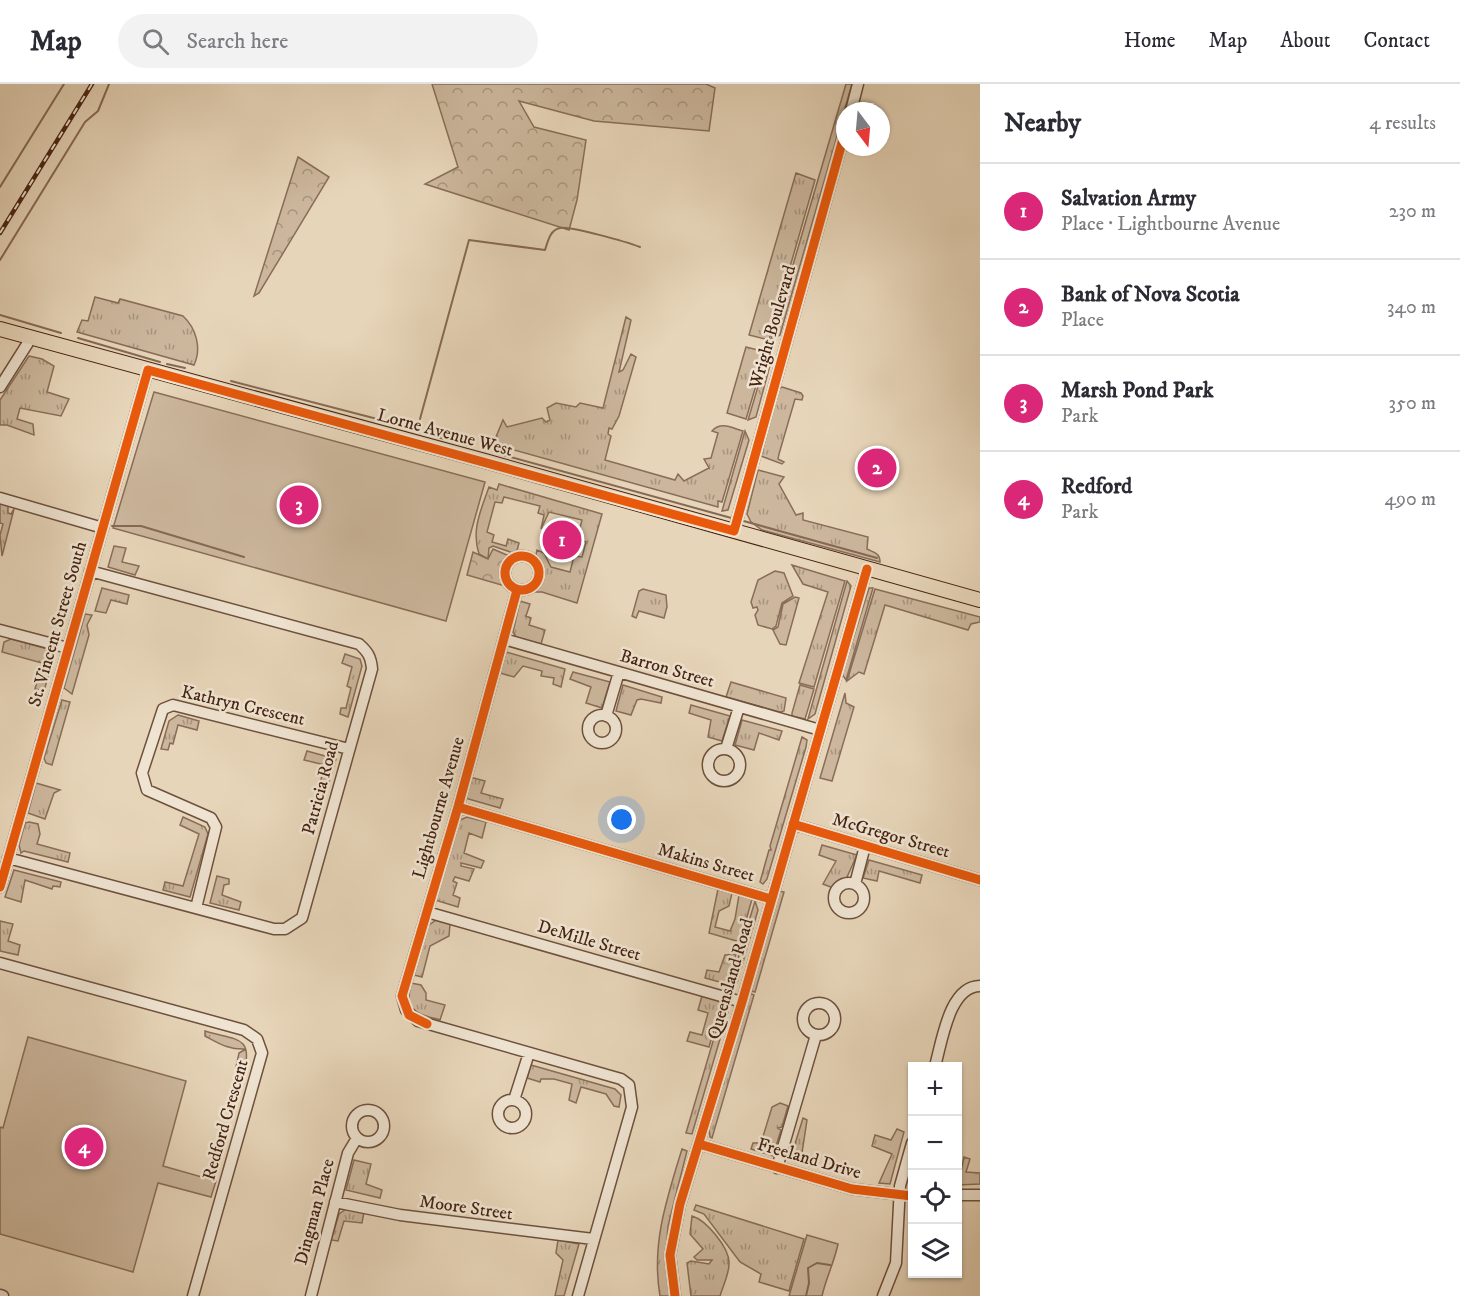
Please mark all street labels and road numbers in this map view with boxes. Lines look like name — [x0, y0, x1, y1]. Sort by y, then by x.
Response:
street label: Wright Boulevard — [745, 263, 801, 392]
street label: Lorne Avenue West — [375, 404, 516, 462]
street label: St. Vincent Street South — [24, 538, 92, 709]
street label: Barron Street — [617, 645, 717, 693]
street label: Kathryn Crescent — [179, 681, 307, 731]
street label: Lightbourne Avenue — [408, 735, 470, 881]
street label: Patricia Road — [298, 739, 344, 837]
street label: McGregor Street — [830, 809, 953, 863]
street label: Makins Street — [655, 839, 757, 887]
street label: DeMille Street — [535, 916, 643, 966]
street label: Queensland Road — [703, 916, 759, 1042]
street label: Redford Crescent — [198, 1057, 254, 1183]
street label: Freeland Drive — [755, 1134, 863, 1184]
street label: Dingman Place — [290, 1156, 340, 1268]
street label: Moore Street — [418, 1191, 514, 1225]

